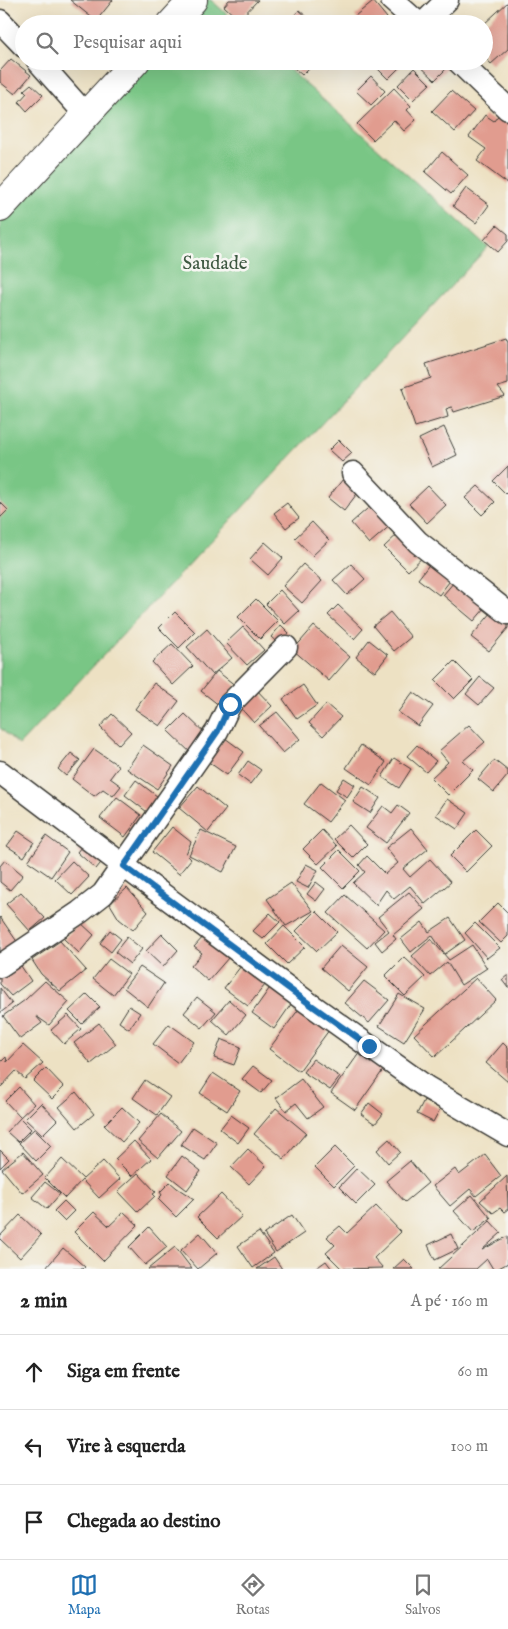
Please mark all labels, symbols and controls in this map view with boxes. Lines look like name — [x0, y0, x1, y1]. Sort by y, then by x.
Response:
search box — [15, 15, 493, 70]
icon: search — [33, 29, 61, 57]
text: Pesquisar aqui — [73, 31, 182, 55]
park label: Saudade — [183, 252, 248, 276]
route start — [219, 693, 242, 716]
route end — [358, 1035, 381, 1058]
text: 2 min — [20, 1288, 67, 1315]
text: A pé · 160 m — [411, 1292, 488, 1312]
icon: ahead — [20, 1358, 48, 1386]
text: Siga em frente — [67, 1360, 180, 1384]
text: 60 m — [458, 1362, 488, 1382]
icon: left — [20, 1433, 48, 1461]
text: Vire à esquerda — [67, 1435, 185, 1459]
text: 100 m — [451, 1437, 488, 1457]
icon: arrive — [20, 1508, 48, 1536]
text: Chegada ao destino — [67, 1510, 220, 1534]
tab: Mapa — [68, 1571, 100, 1619]
tab: Rotas — [236, 1571, 270, 1619]
tab: Salvos — [405, 1571, 440, 1619]

